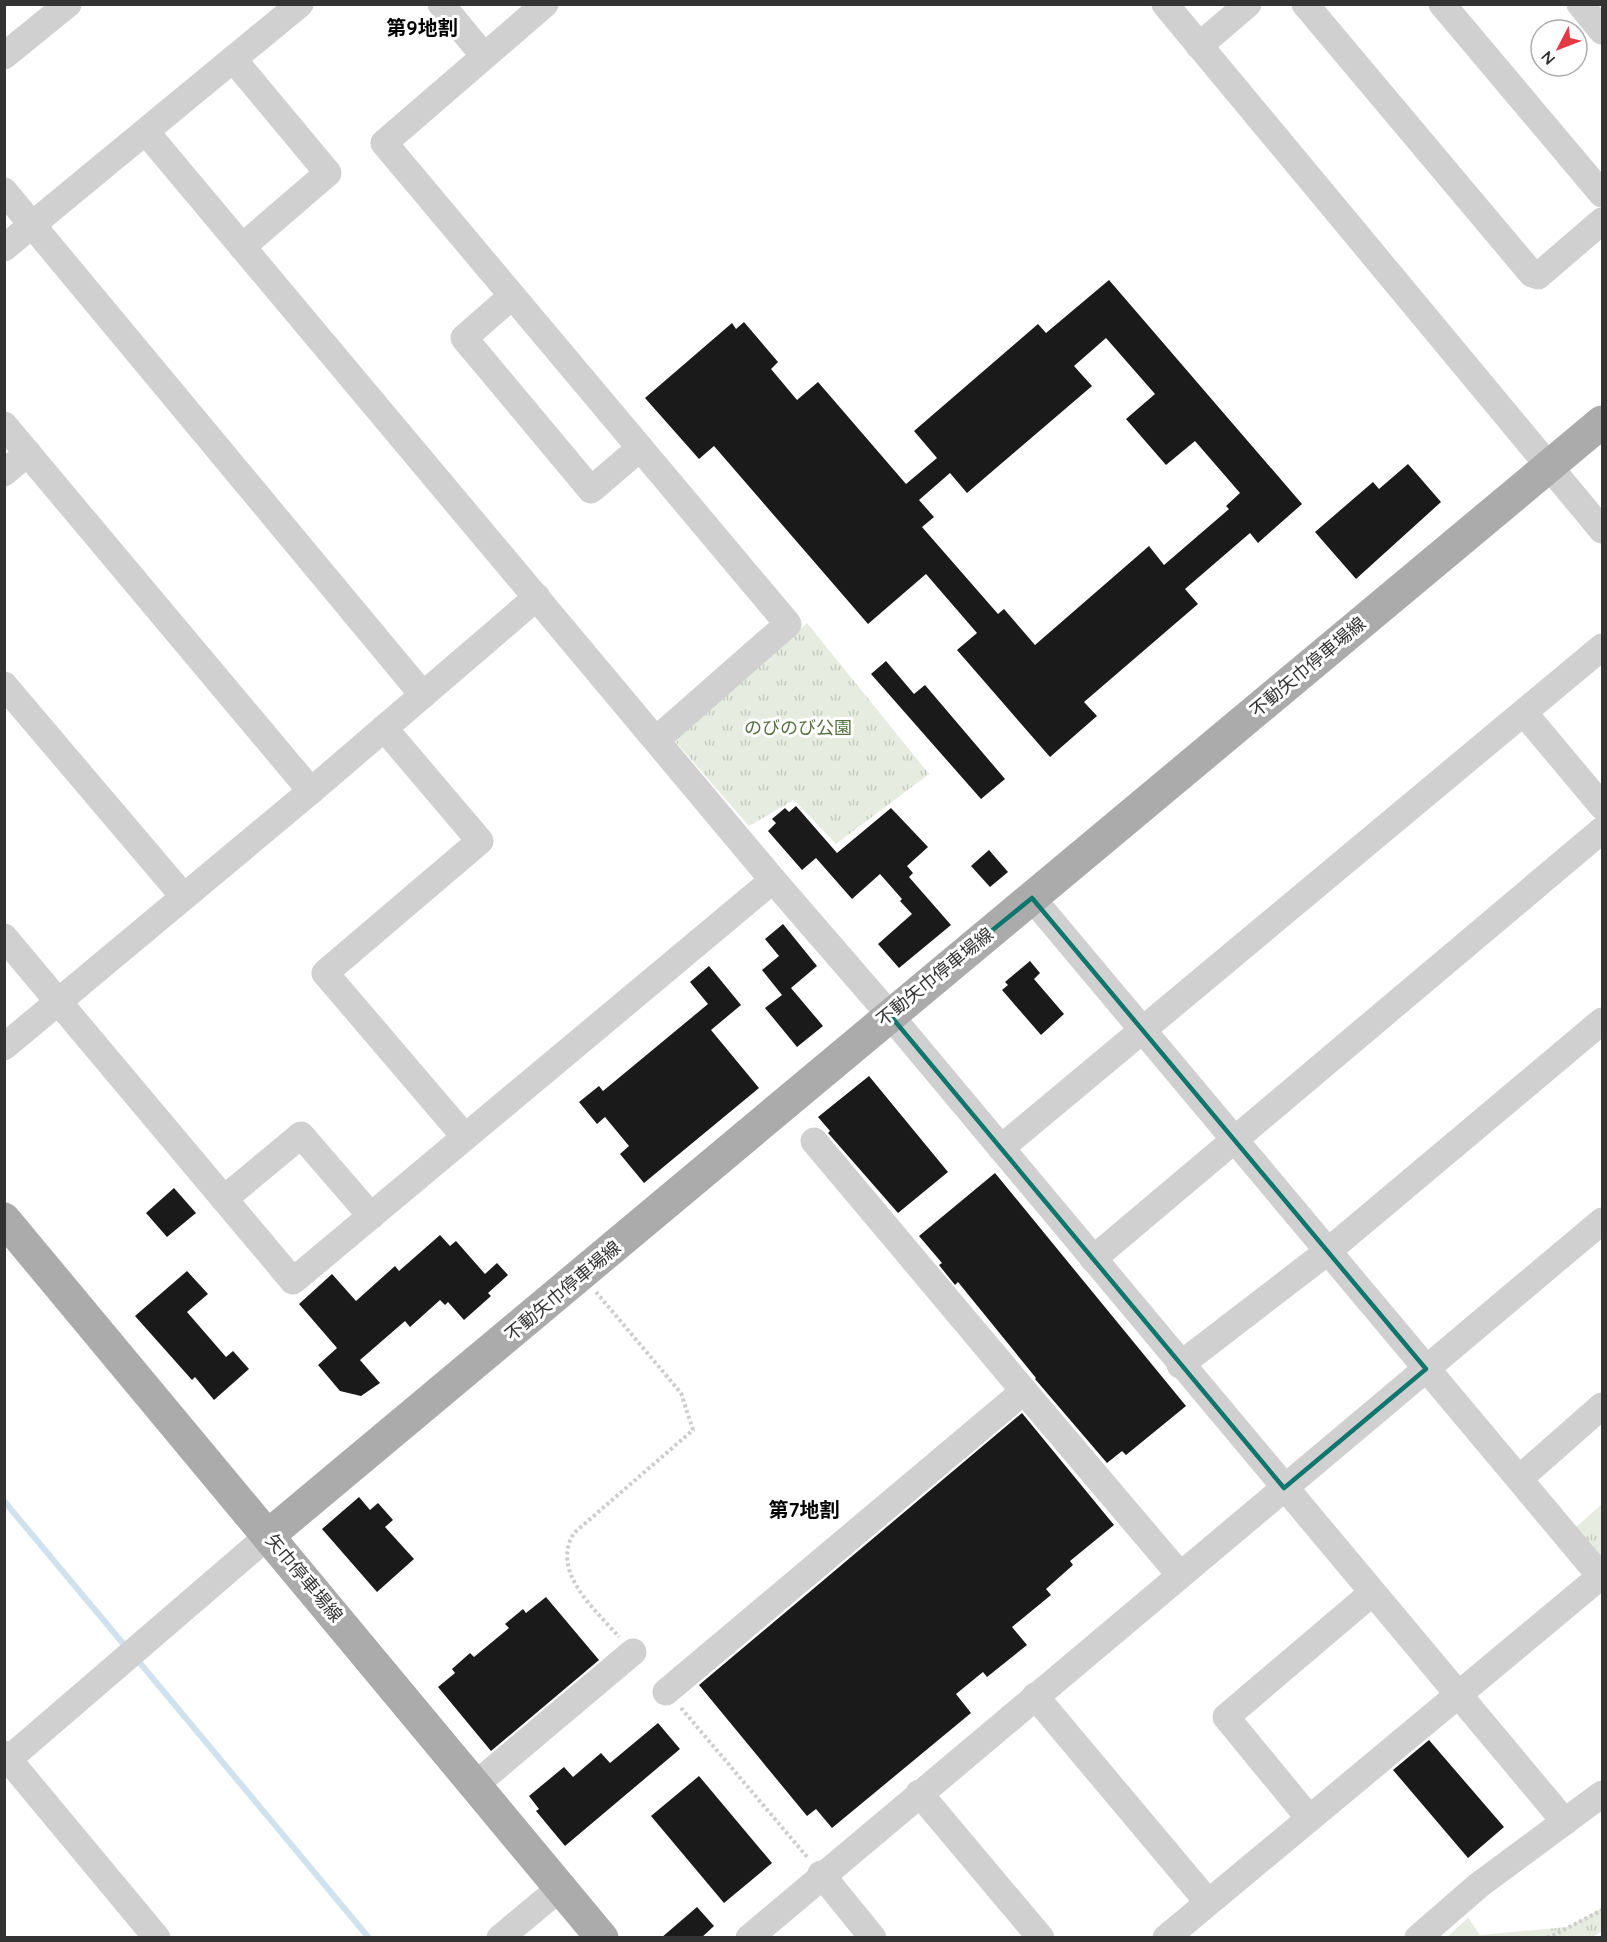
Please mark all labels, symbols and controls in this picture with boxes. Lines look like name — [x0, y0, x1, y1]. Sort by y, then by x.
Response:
district label: 第9地割 — [386, 15, 458, 40]
north arrow — [1529, 18, 1589, 78]
text: N — [1536, 47, 1559, 69]
street label: 不動矢巾停車場線 — [1245, 612, 1370, 722]
park label: のびのび公園 — [744, 716, 852, 739]
street label: 不動矢巾停車場線 — [871, 922, 998, 1031]
street label: 不動矢巾停車場線 — [500, 1236, 625, 1346]
district label: 第7地割 — [769, 1497, 839, 1522]
street label: 矢巾停車場線 — [261, 1529, 348, 1626]

